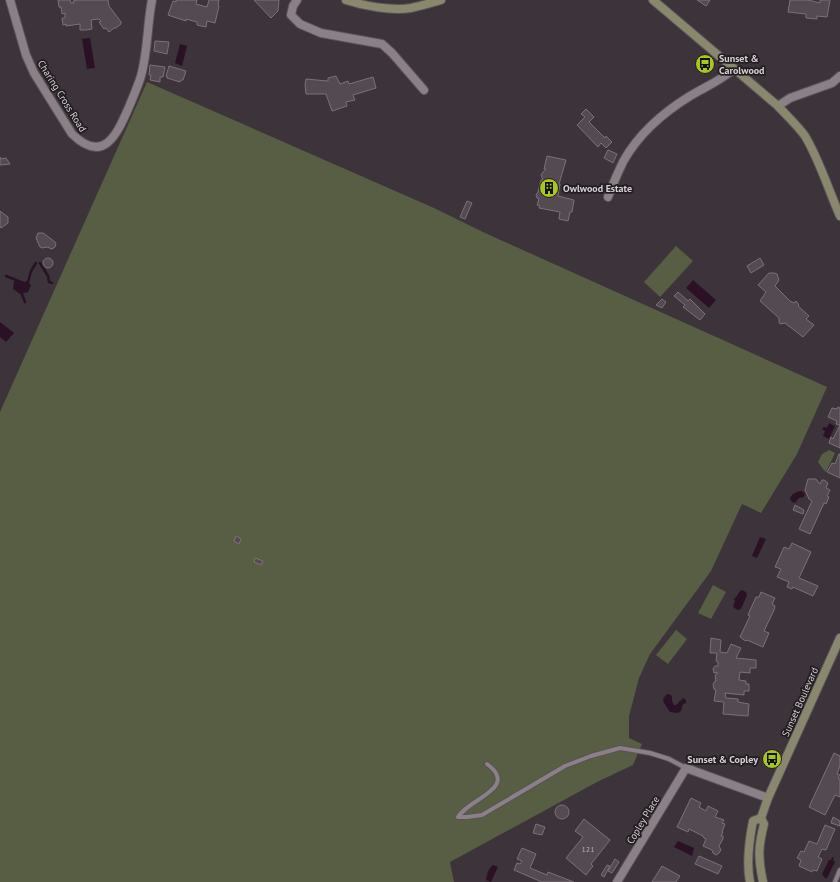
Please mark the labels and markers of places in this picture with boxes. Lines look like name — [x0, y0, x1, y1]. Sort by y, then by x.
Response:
place label: Sunset & Carolwood — [719, 52, 765, 77]
bus stop icon: Sunset & Carolwood — [694, 53, 716, 75]
building icon: Owlwood Estate — [538, 177, 560, 199]
place label: Owlwood Estate — [563, 182, 632, 195]
bus stop icon: Sunset & Copley — [761, 748, 783, 770]
place label: Sunset & Copley — [687, 753, 758, 766]

